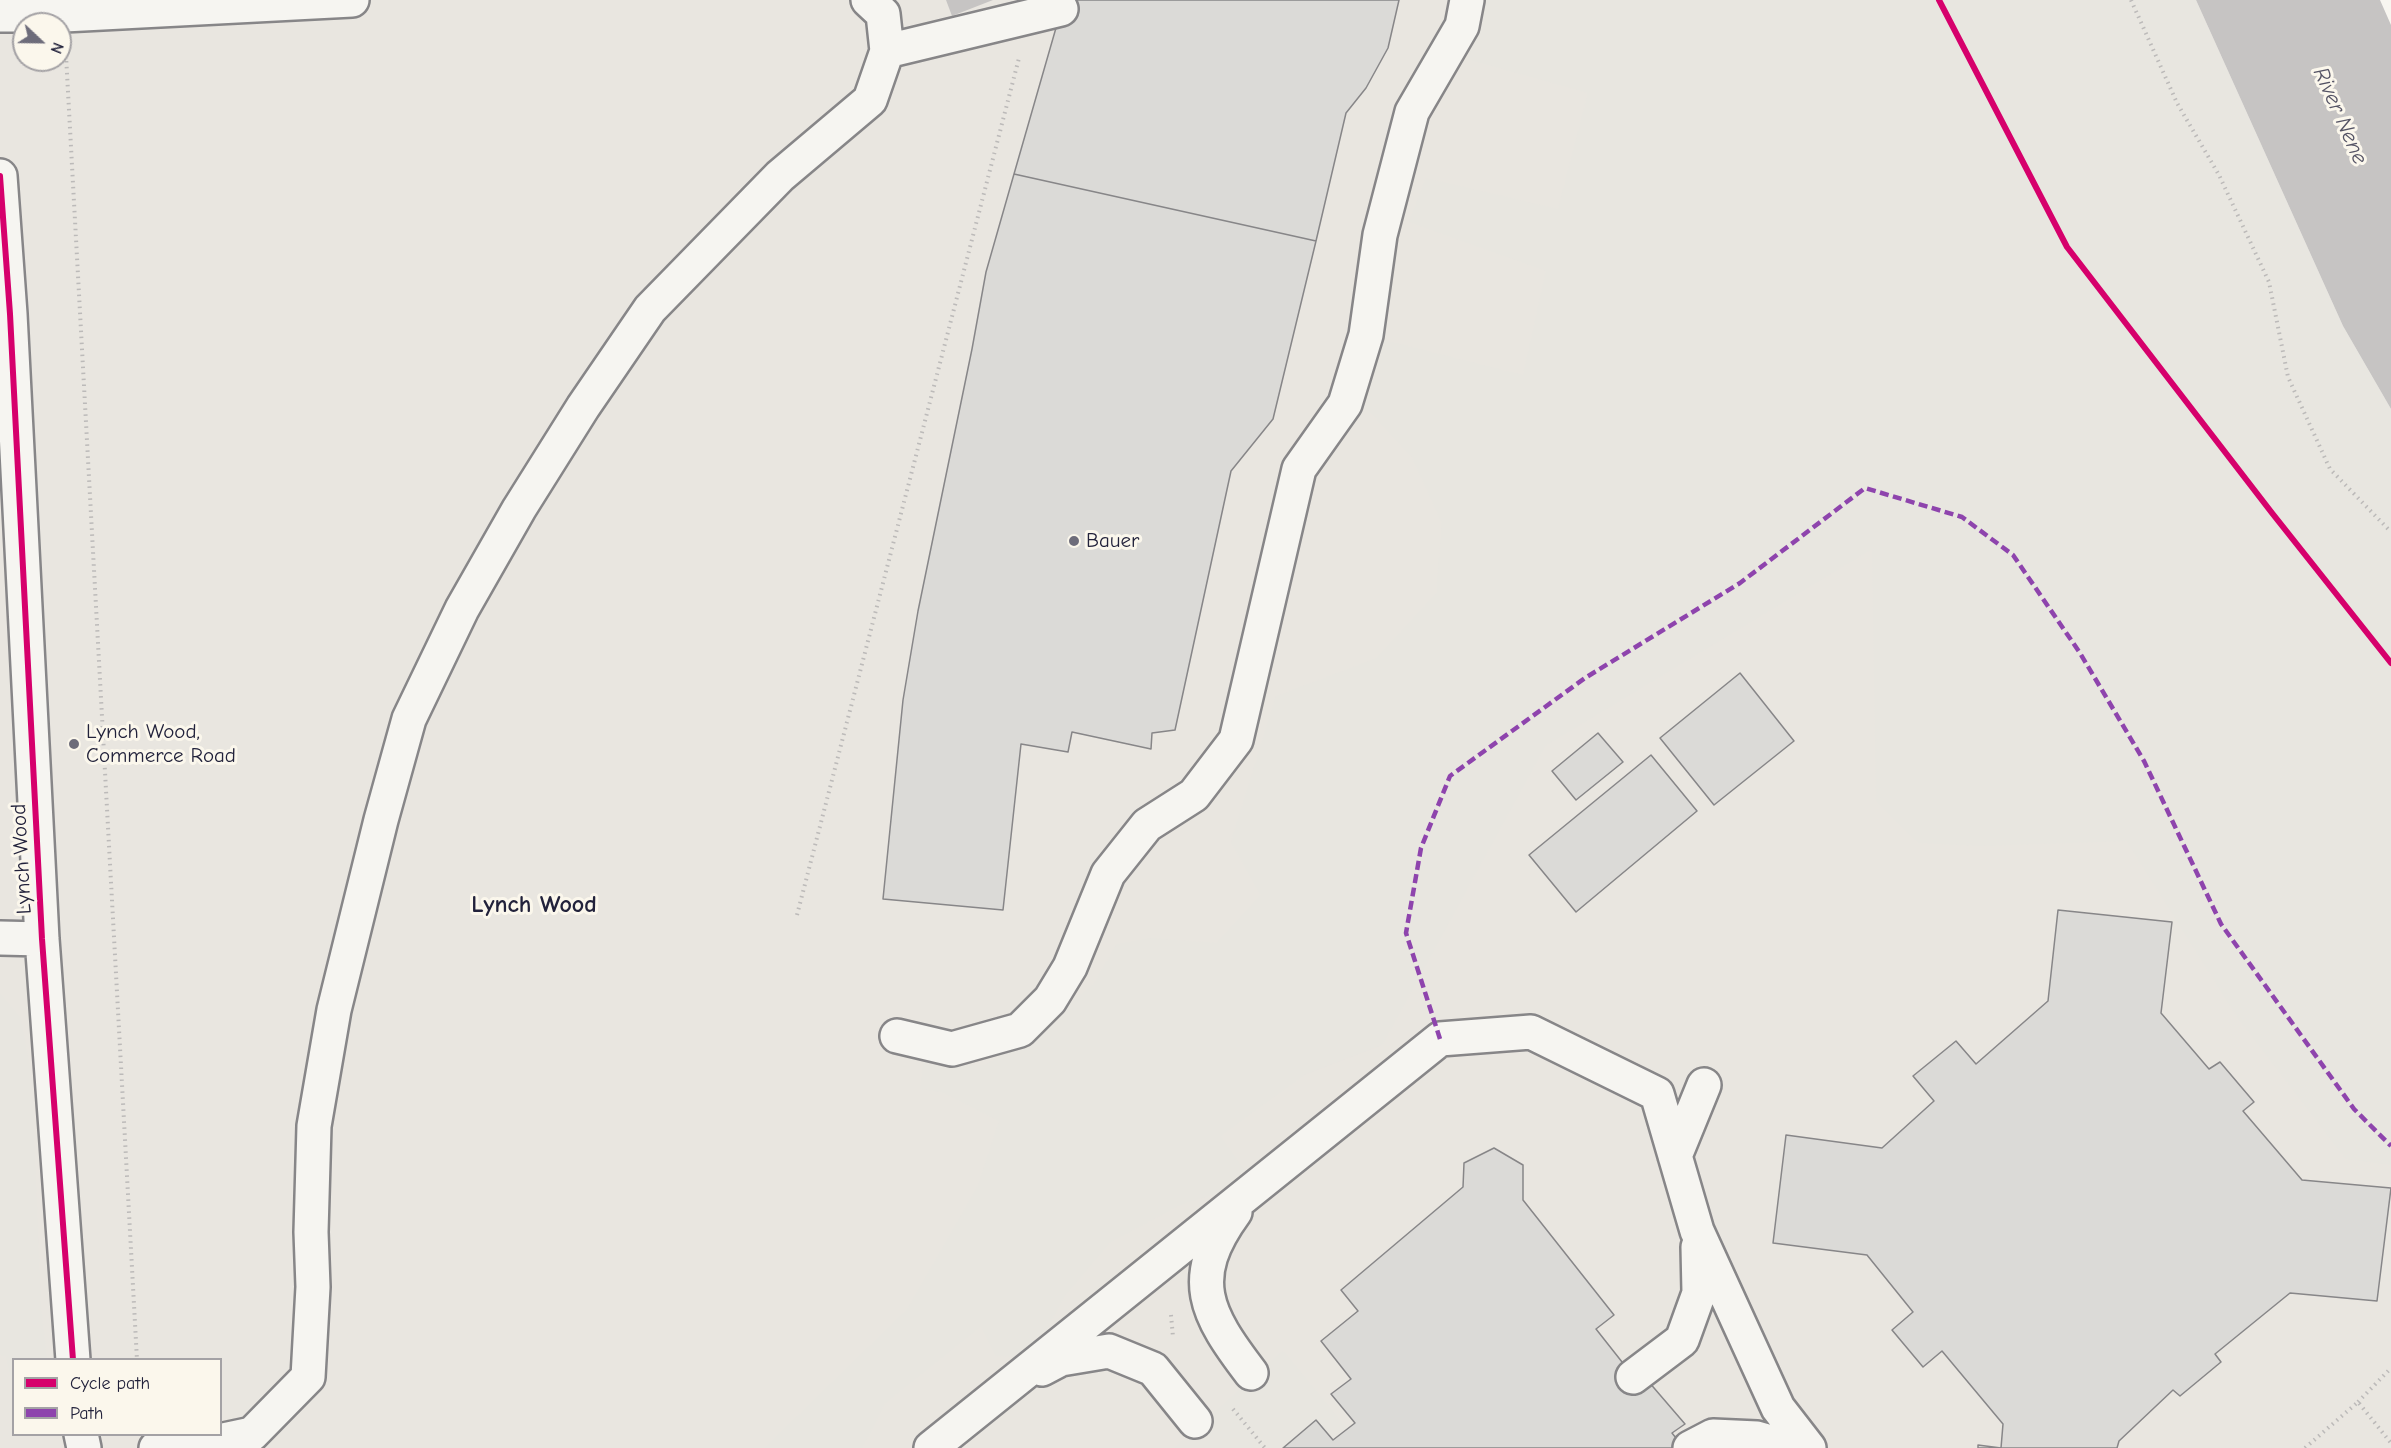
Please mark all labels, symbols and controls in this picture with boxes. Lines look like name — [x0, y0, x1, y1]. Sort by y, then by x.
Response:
north arrow — [12, 12, 72, 72]
text: N — [47, 40, 67, 56]
water label: River Nene — [2307, 63, 2373, 169]
place label: Bauer — [1086, 528, 1139, 554]
marker: Bauer — [1067, 534, 1081, 548]
place label: Lynch Wood, Commerce Road — [86, 719, 236, 769]
marker: Lynch Wood, Commerce Road — [67, 737, 81, 751]
street label: Lynch Wood — [7, 803, 37, 915]
district label: Lynch Wood — [471, 891, 597, 919]
legend — [12, 1358, 222, 1436]
text: Cycle path — [70, 1373, 150, 1394]
text: Path — [70, 1403, 103, 1424]

